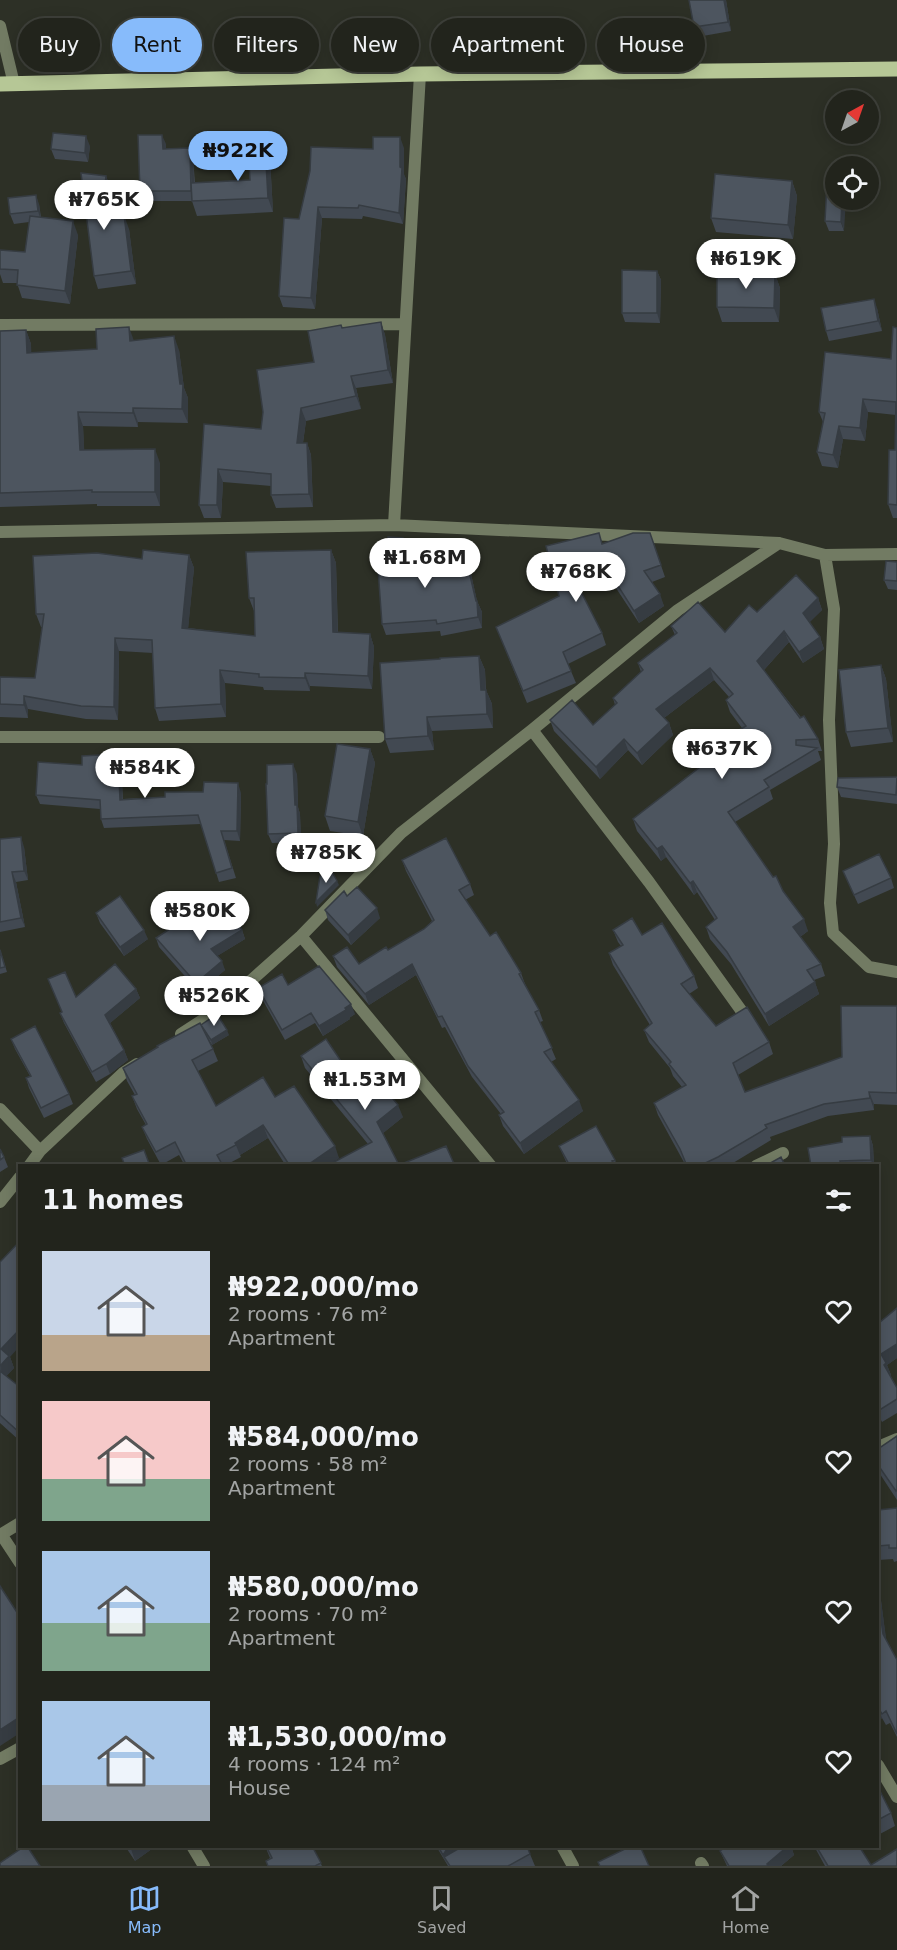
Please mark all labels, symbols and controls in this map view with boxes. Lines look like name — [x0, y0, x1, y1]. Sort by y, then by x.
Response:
chip: Buy — [18, 18, 100, 72]
chip: Rent — [112, 18, 202, 72]
chip: Filters — [214, 18, 319, 72]
chip: New — [331, 18, 419, 72]
chip: Apartment — [431, 18, 585, 72]
chip: House — [597, 18, 705, 72]
north arrow — [825, 90, 879, 144]
map controls — [825, 90, 879, 210]
pin: ₦922K — [196, 131, 280, 182]
text: ₦922K — [202, 138, 274, 162]
button: locate — [825, 156, 879, 210]
pin: ₦765K — [62, 180, 146, 231]
text: ₦765K — [68, 187, 140, 211]
pin: ₦619K — [704, 239, 788, 290]
text: ₦619K — [710, 246, 782, 270]
pin: ₦1.68M — [376, 538, 474, 589]
text: ₦1.68M — [383, 545, 467, 569]
pin: ₦768K — [534, 552, 618, 603]
text: ₦768K — [540, 559, 612, 583]
pin: ₦637K — [680, 729, 764, 780]
text: ₦637K — [686, 736, 758, 760]
pin: ₦584K — [103, 748, 187, 799]
text: ₦584K — [109, 755, 181, 779]
pin: ₦785K — [284, 833, 368, 884]
text: ₦785K — [290, 840, 362, 864]
pin: ₦580K — [158, 891, 242, 942]
text: ₦580K — [164, 898, 236, 922]
pin: ₦526K — [172, 976, 256, 1027]
text: ₦526K — [178, 983, 250, 1007]
pin: ₦1.53M — [316, 1060, 414, 1111]
text: ₦1.53M — [323, 1067, 407, 1091]
icon: filters — [822, 1184, 855, 1217]
text: 11 homes — [42, 1185, 184, 1215]
text: ₦922,000/mo — [228, 1272, 419, 1302]
icon: home — [90, 1275, 162, 1347]
icon: heart — [822, 1295, 855, 1328]
text: 2 rooms · 76 m² — [228, 1302, 388, 1326]
text: Apartment — [228, 1326, 335, 1350]
text: ₦584,000/mo — [228, 1422, 419, 1452]
icon: home — [90, 1425, 162, 1497]
icon: heart — [822, 1445, 855, 1478]
text: 2 rooms · 58 m² — [228, 1452, 388, 1476]
text: Apartment — [228, 1476, 335, 1500]
text: ₦580,000/mo — [228, 1572, 419, 1602]
icon: home — [90, 1575, 162, 1647]
icon: heart — [822, 1595, 855, 1628]
text: 2 rooms · 70 m² — [228, 1602, 388, 1626]
text: Apartment — [228, 1626, 335, 1650]
text: ₦1,530,000/mo — [228, 1722, 447, 1752]
icon: home — [90, 1725, 162, 1797]
icon: heart — [822, 1745, 855, 1778]
text: 4 rooms · 124 m² — [228, 1752, 400, 1776]
text: House — [228, 1776, 291, 1800]
tab: Map — [128, 1882, 162, 1937]
tab: Saved — [417, 1882, 466, 1937]
tab: Home — [722, 1882, 769, 1937]

